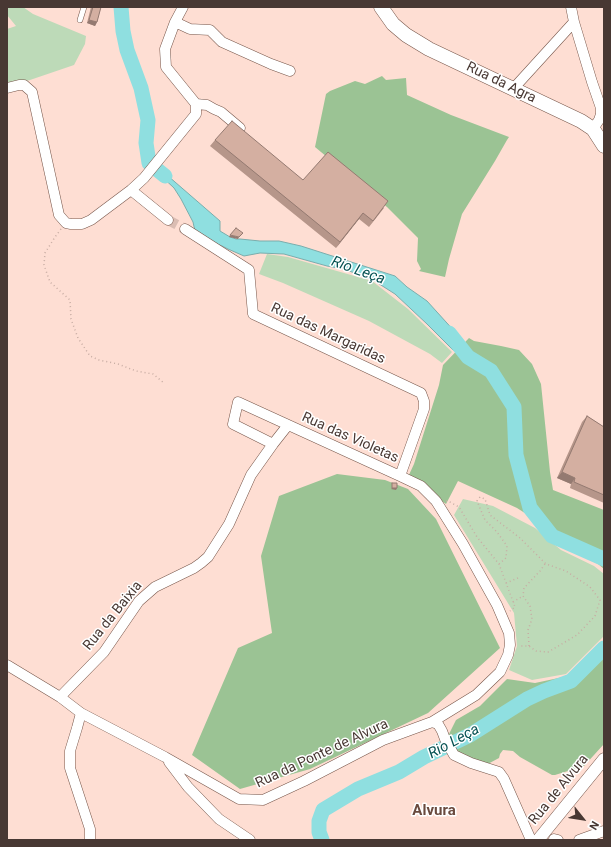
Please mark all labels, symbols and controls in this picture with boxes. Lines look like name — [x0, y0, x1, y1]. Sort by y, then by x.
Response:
street label: Rua da Agra — [463, 59, 539, 107]
water label: Rio Leça — [329, 253, 387, 289]
street label: Rua das Margaridas — [268, 300, 388, 368]
street label: Rua das Violetas — [299, 409, 401, 467]
street label: Rua da Baixia — [80, 578, 146, 654]
street label: Rua da Ponte de Alvura — [253, 716, 391, 792]
water label: Rio Leça — [425, 721, 483, 763]
street label: Rua de Alvura — [526, 752, 592, 828]
north arrow — [563, 799, 603, 839]
district label: Alvura — [412, 802, 456, 820]
text: N — [586, 819, 601, 832]

